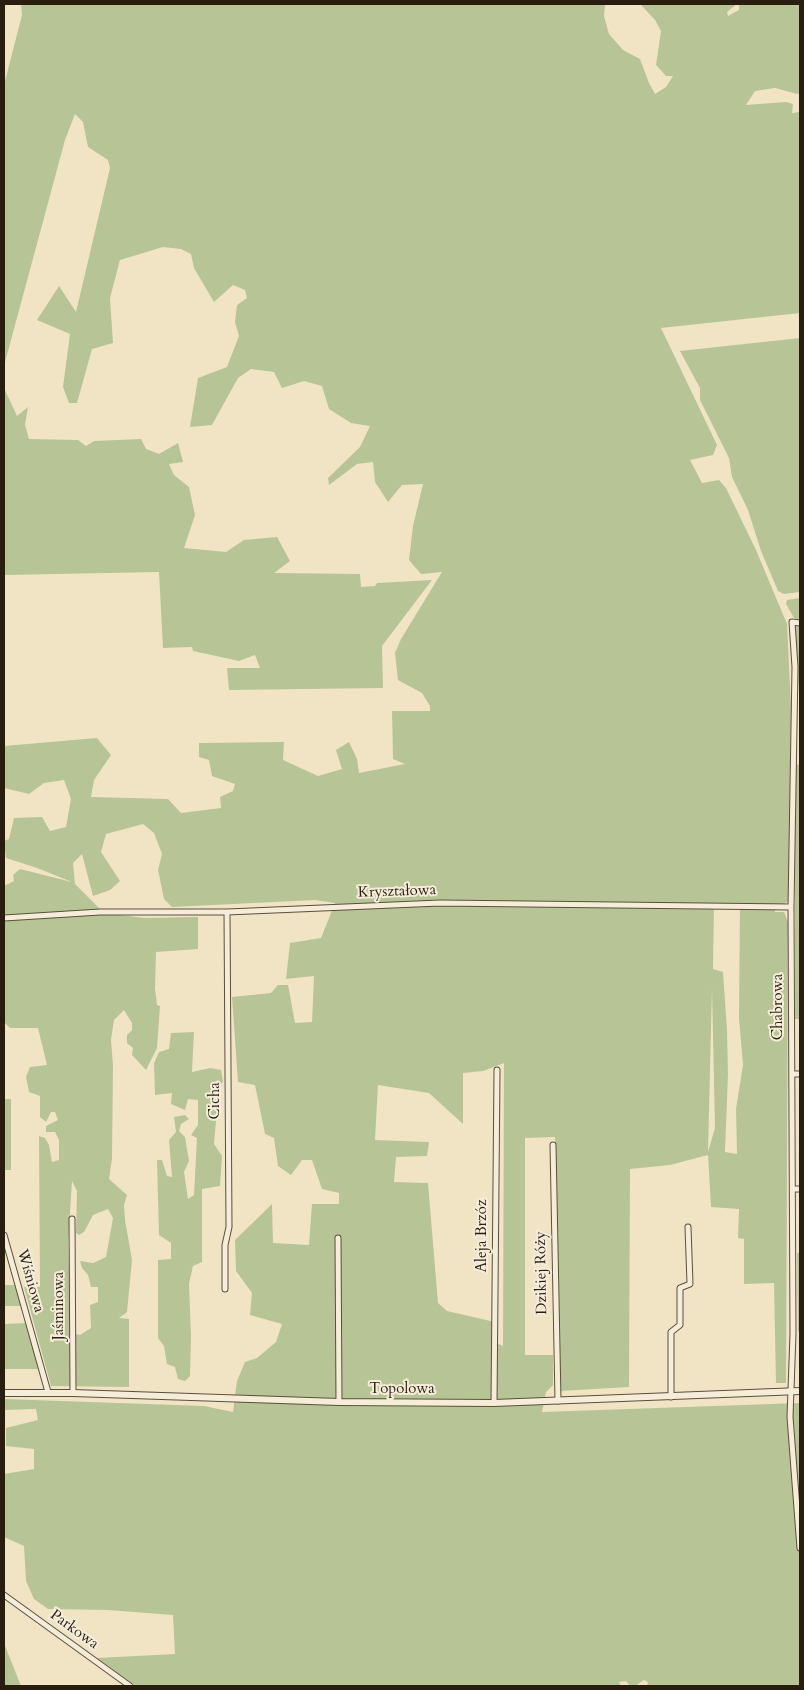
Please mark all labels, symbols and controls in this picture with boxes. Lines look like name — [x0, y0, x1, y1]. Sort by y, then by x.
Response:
street label: Kryształowa — [358, 882, 436, 902]
street label: Chabrowa — [770, 974, 788, 1040]
street label: Cicha — [207, 1082, 225, 1120]
street label: Aleja Brzóz — [474, 1199, 492, 1273]
street label: Dzikiej Róży — [532, 1231, 552, 1315]
street label: Wiśniowa — [12, 1247, 48, 1315]
street label: Jaśminowa — [51, 1272, 69, 1340]
street label: Topolowa — [369, 1381, 435, 1399]
street label: Parkowa — [46, 1606, 102, 1654]

